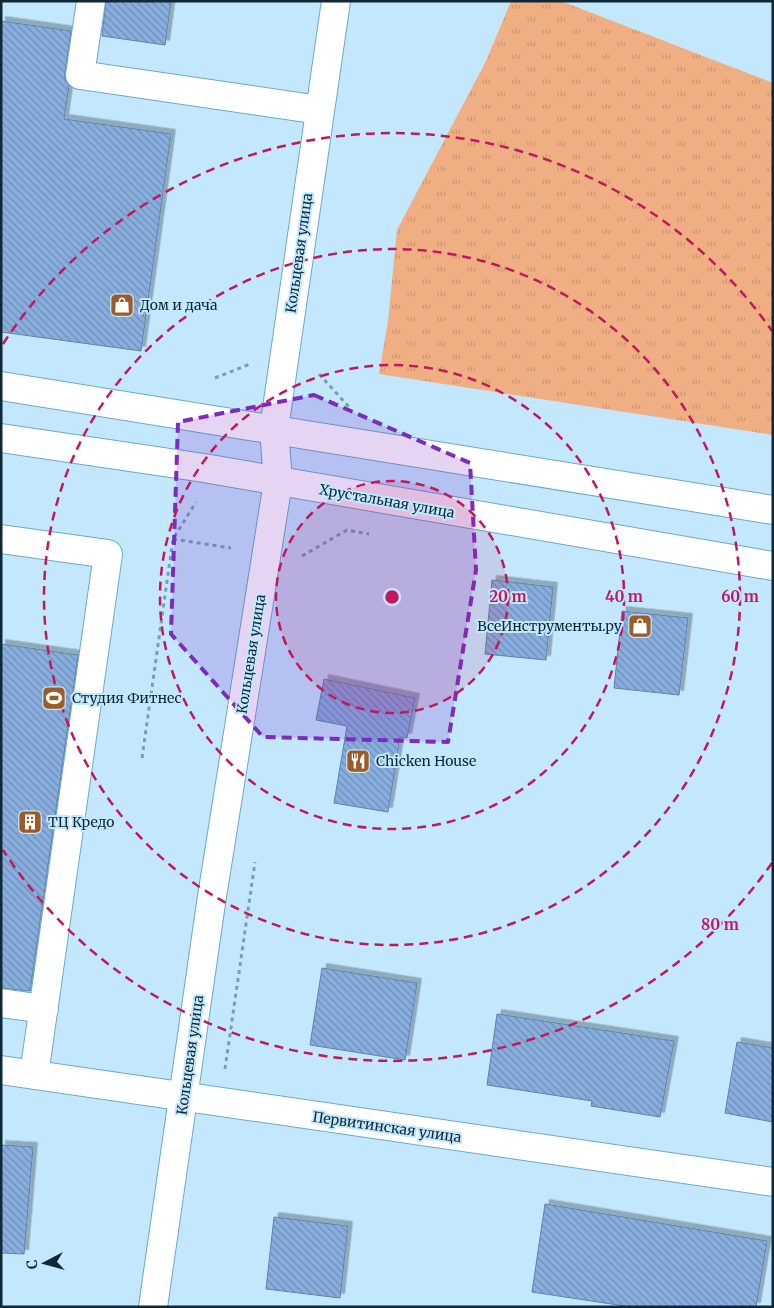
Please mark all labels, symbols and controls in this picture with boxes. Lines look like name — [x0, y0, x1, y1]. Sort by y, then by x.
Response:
street label: Кольцевая улица — [282, 191, 316, 314]
shop icon: Дом и дача — [109, 292, 135, 318]
place label: Дом и дача — [140, 296, 218, 314]
street label: Хрустальная улица — [318, 480, 457, 522]
text: 20 m — [489, 587, 527, 606]
text: 40 m — [605, 587, 643, 606]
text: 60 m — [721, 587, 759, 606]
centre of rings — [383, 588, 401, 606]
street label: Кольцевая улица — [233, 592, 269, 715]
shop icon: ВсеИнструменты.ру — [627, 613, 653, 639]
place label: ВсеИнструменты.ру — [477, 617, 623, 635]
sports icon: Студия Фитнес — [41, 685, 67, 711]
place label: Студия Фитнес — [72, 689, 182, 707]
restaurant icon: Chicken House — [345, 748, 371, 774]
place label: Chicken House — [376, 752, 476, 770]
building icon: ТЦ Кредо — [17, 809, 43, 835]
place label: ТЦ Кредо — [48, 813, 114, 831]
text: 80 m — [701, 915, 739, 934]
street label: Кольцевая улица — [173, 993, 207, 1116]
street label: Первитинская улица — [311, 1108, 463, 1146]
north arrow — [20, 1238, 70, 1288]
text: С — [23, 1259, 42, 1270]

